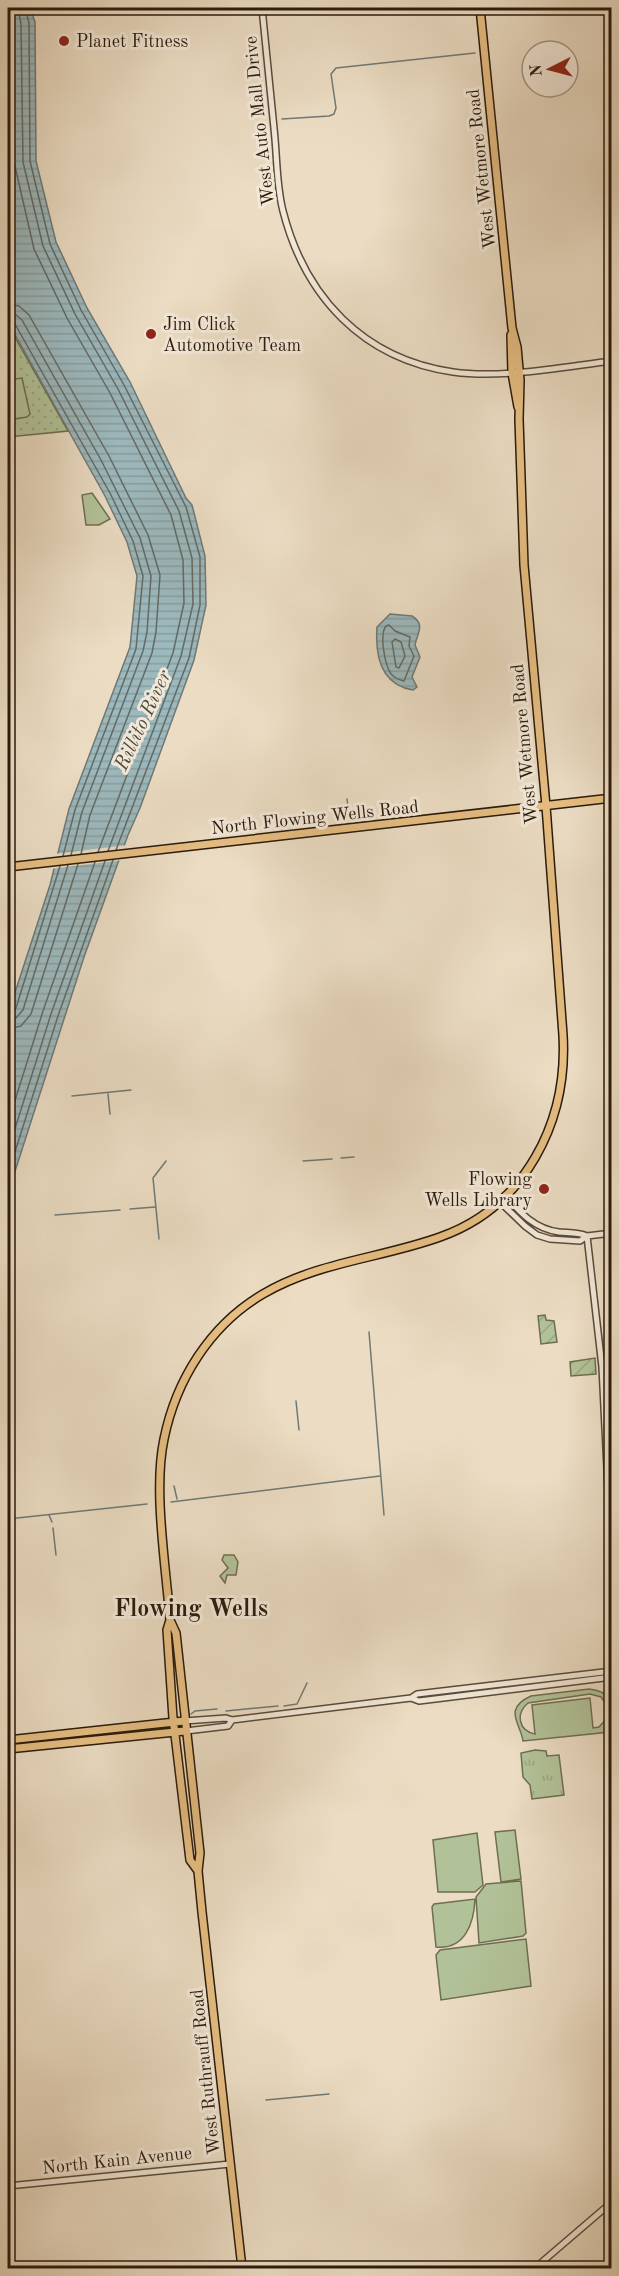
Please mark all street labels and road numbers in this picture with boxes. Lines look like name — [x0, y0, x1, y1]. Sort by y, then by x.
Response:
street label: West Auto Mall Drive — [242, 35, 278, 207]
street label: West Wetmore Road — [465, 88, 499, 250]
street label: West Wetmore Road — [509, 663, 541, 825]
street label: North Flowing Wells Road — [210, 798, 420, 838]
street label: West Ruthrauff Road — [188, 1988, 224, 2156]
street label: North Kain Avenue — [41, 2144, 193, 2178]

